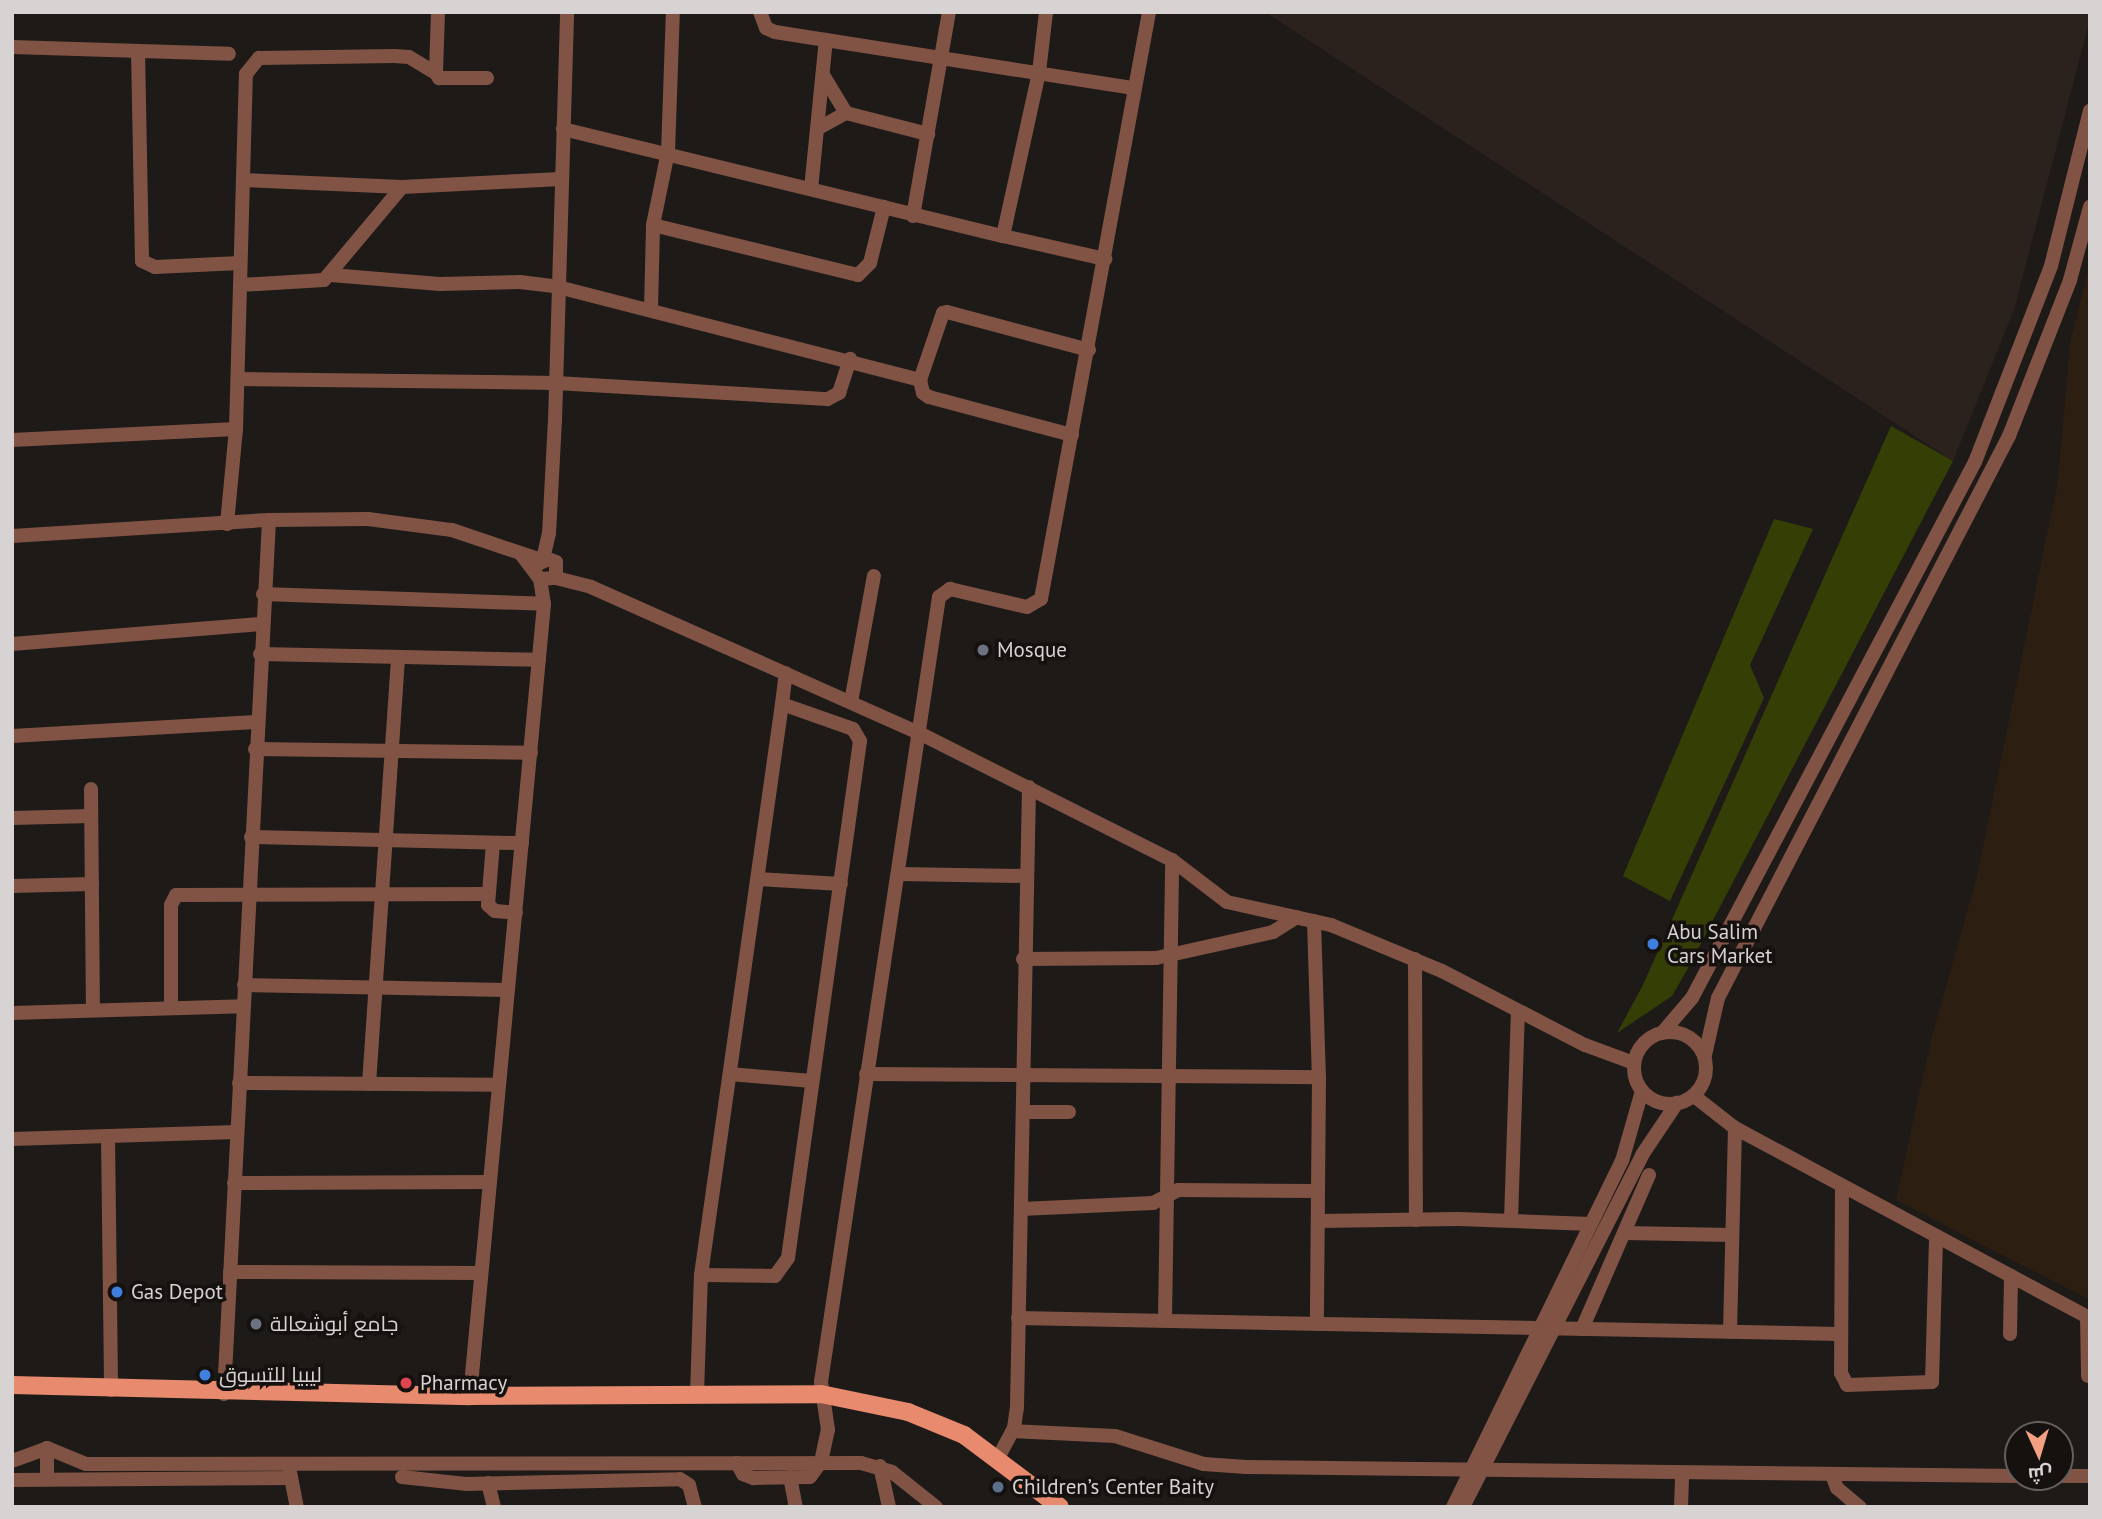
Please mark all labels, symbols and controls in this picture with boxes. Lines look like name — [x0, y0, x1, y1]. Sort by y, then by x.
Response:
place label: Mosque — [997, 637, 1067, 663]
marker: Mosque — [975, 642, 991, 658]
place label: Abu Salim Cars Market — [1667, 919, 1772, 969]
marker: Abu Salim Cars Market — [1645, 936, 1661, 952]
place label: Gas Depot — [131, 1279, 223, 1305]
marker: Gas Depot — [109, 1284, 125, 1300]
place label: جامع أبوشعالة — [270, 1311, 398, 1337]
marker: جامع أبوشعالة — [248, 1316, 264, 1332]
place label: ليبيا للتسوق — [219, 1362, 322, 1388]
marker: ليبيا للتسوق — [197, 1367, 213, 1383]
place label: Pharmacy — [420, 1370, 507, 1396]
marker: Pharmacy — [398, 1375, 414, 1391]
north arrow — [2004, 1421, 2074, 1491]
text: ش — [2027, 1462, 2053, 1488]
place label: Children’s Center Baity — [1012, 1474, 1214, 1500]
marker: Children’s Center Baity — [990, 1479, 1006, 1495]

